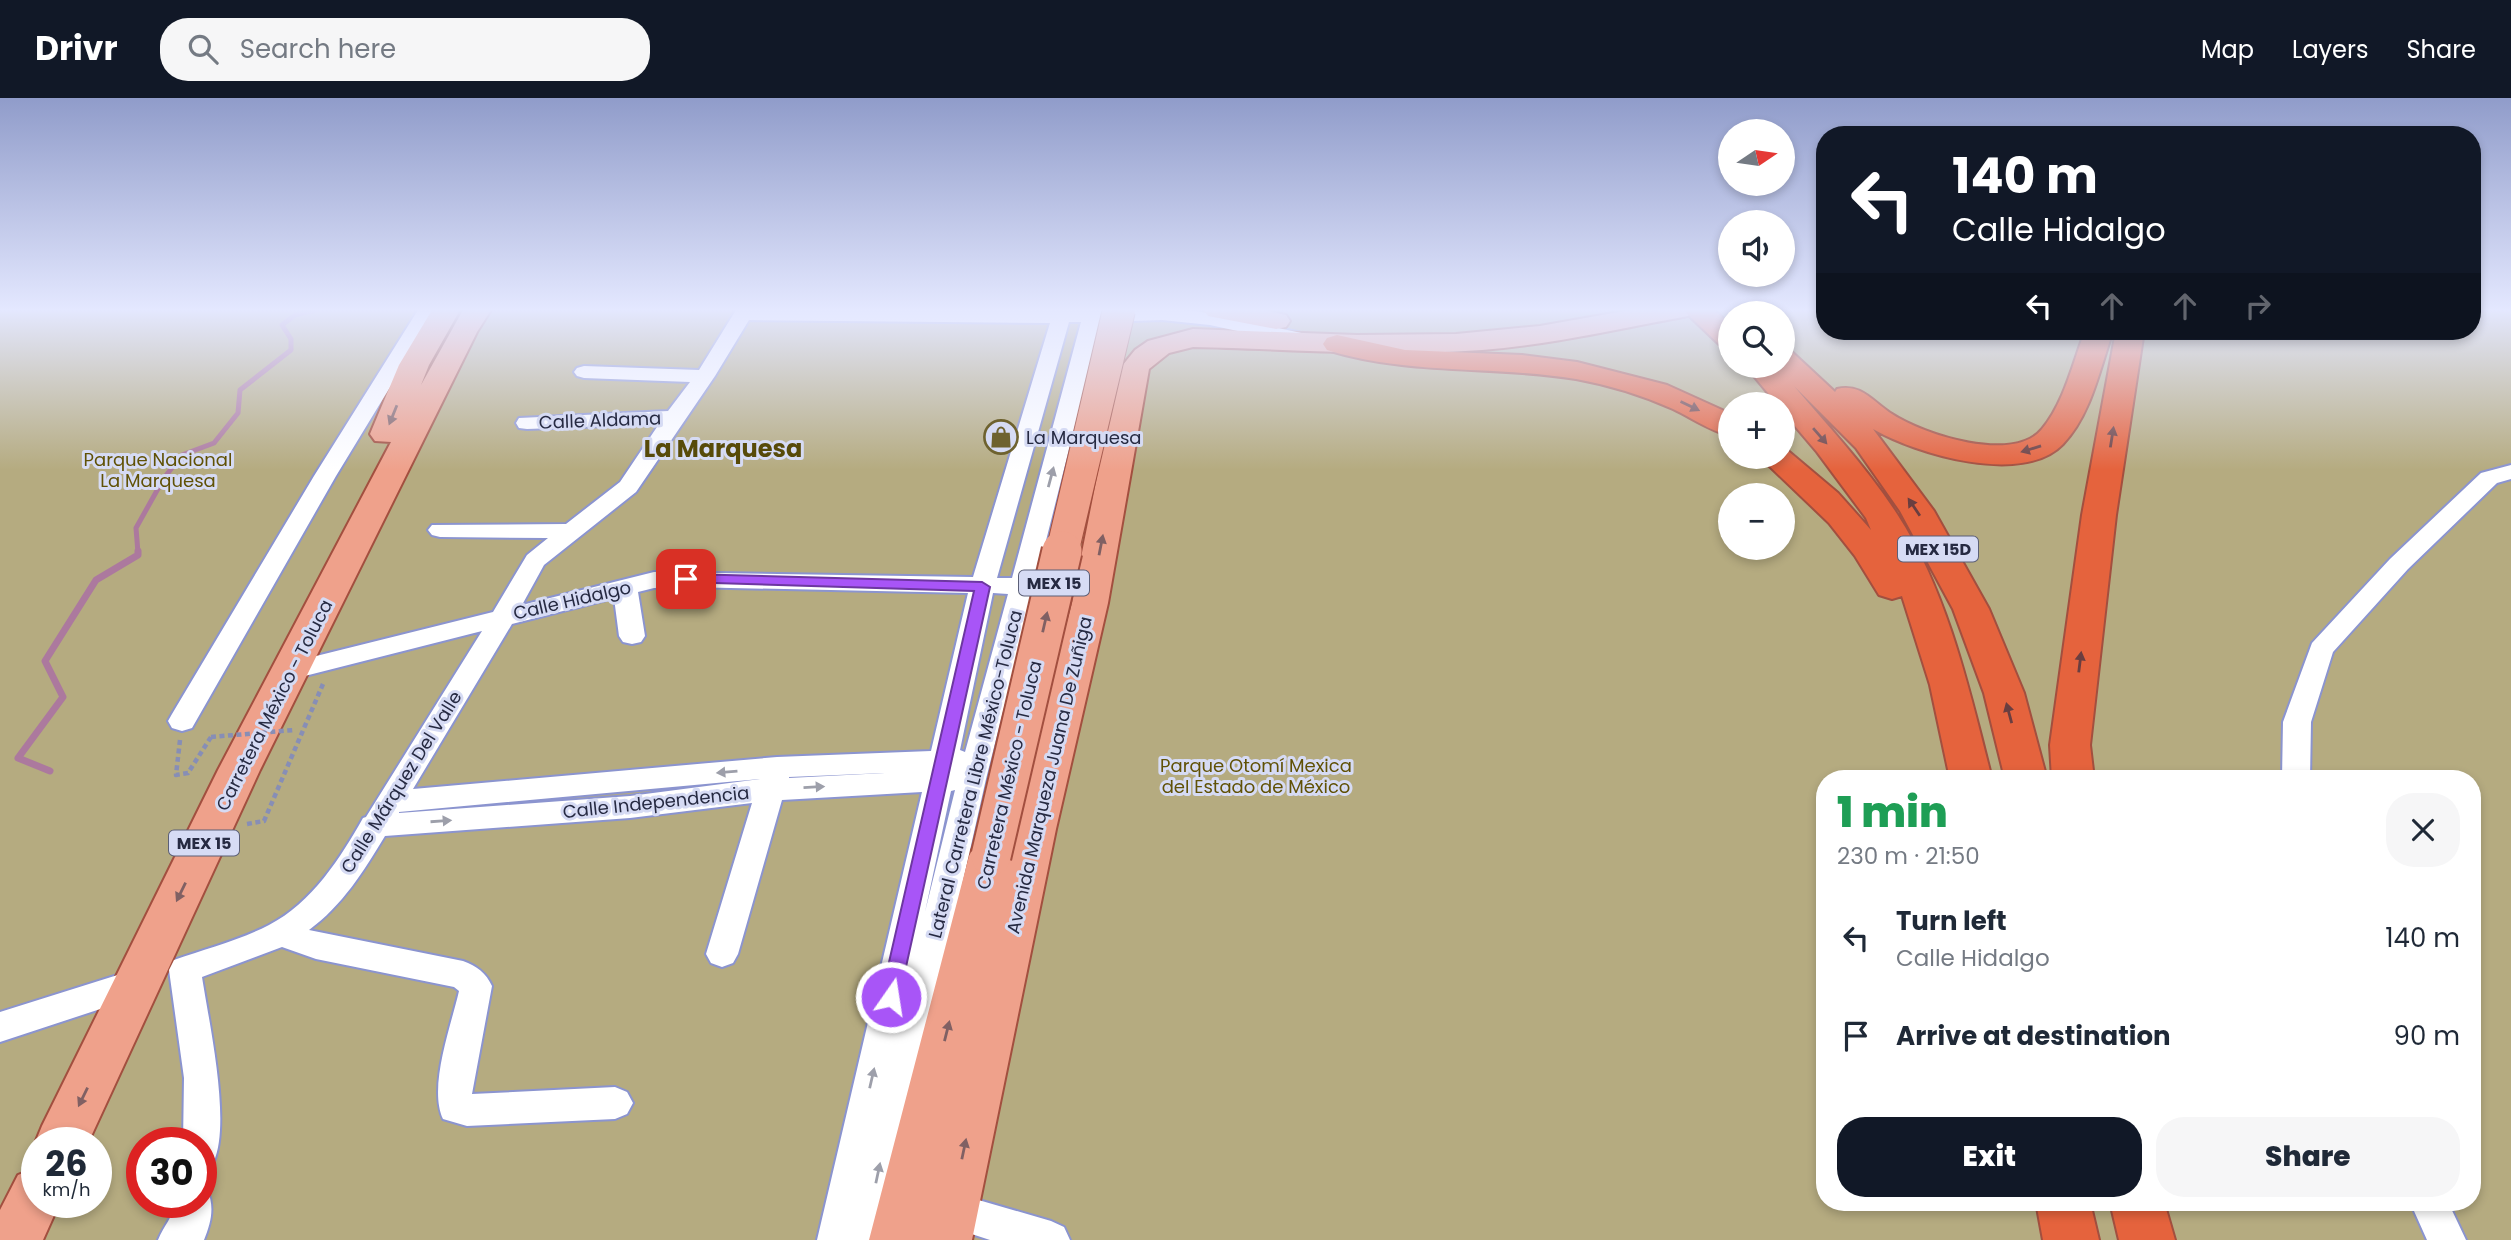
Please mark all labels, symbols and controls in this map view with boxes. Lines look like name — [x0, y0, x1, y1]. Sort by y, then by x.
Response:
search box — [160, 18, 650, 81]
text: Drivr — [35, 25, 118, 72]
icon: search — [184, 30, 222, 68]
text: Search here — [240, 31, 396, 67]
text: Map — [2201, 33, 2254, 66]
text: Layers — [2292, 33, 2368, 66]
text: Share — [2406, 33, 2476, 66]
north arrow — [1718, 119, 1796, 196]
map controls — [1718, 119, 1795, 560]
text: 140 m — [1952, 142, 2098, 210]
icon: left — [1837, 154, 1928, 245]
text: Calle Hidalgo — [1952, 207, 2166, 252]
button: sound — [1718, 210, 1795, 287]
icon: left — [2020, 287, 2058, 325]
icon: ahead — [2093, 287, 2131, 325]
icon: ahead — [2166, 287, 2204, 325]
icon: right — [2239, 287, 2277, 325]
button: search — [1718, 301, 1795, 378]
button: + — [1718, 392, 1795, 469]
one-way arrow — [1680, 400, 1700, 412]
one-way arrow — [388, 405, 399, 426]
street label: Calle Aldama — [538, 405, 662, 435]
shop icon: La Marquesa — [982, 418, 1020, 456]
place label: La Marquesa — [1026, 425, 1142, 450]
one-way arrow — [2107, 426, 2118, 448]
one-way arrow — [1812, 427, 1828, 445]
district label: La Marquesa — [644, 432, 802, 465]
one-way arrow — [2021, 444, 2042, 454]
park label: Parque Nacional La Marquesa — [84, 447, 232, 493]
one-way arrow — [1046, 466, 1056, 487]
button: − — [1718, 483, 1795, 560]
one-way arrow — [1907, 497, 1920, 517]
one-way arrow — [1095, 534, 1106, 556]
road number: MEX 15D — [1898, 536, 1978, 562]
pin — [656, 549, 716, 609]
icon: arrive — [667, 560, 705, 598]
road number: MEX 15 — [1019, 570, 1089, 596]
street label: Calle Hidalgo — [511, 574, 633, 626]
street label: Carretera México - Toluca — [210, 595, 338, 815]
street label: Lateral Carretera Libre México-Toluca — [922, 607, 1028, 941]
one-way arrow — [1040, 611, 1051, 633]
street label: Avenida Marqueza Juana De Zuñiga — [1000, 614, 1098, 936]
one-way arrow — [2075, 651, 2086, 673]
street label: Carretera México - Toluca — [970, 658, 1048, 892]
street label: Calle Márquez Del Valle — [335, 686, 467, 878]
one-way arrow — [2003, 702, 2013, 723]
park label: Parque Otomí Mexica del Estado de México — [1160, 753, 1352, 799]
one-way arrow — [716, 767, 738, 778]
street label: Calle Independencia — [562, 780, 750, 824]
one-way arrow — [803, 782, 825, 793]
text: 1 min — [1837, 783, 1948, 842]
button: close — [2386, 793, 2460, 867]
one-way arrow — [431, 815, 453, 826]
road number: MEX 15 — [169, 830, 239, 856]
text: 230 m · 21:50 — [1837, 840, 1980, 872]
one-way arrow — [175, 882, 187, 902]
text: Turn left — [1896, 903, 2007, 939]
icon: left — [1837, 919, 1875, 957]
text: 140 m — [2385, 920, 2460, 956]
text: Calle Hidalgo — [1896, 942, 2050, 974]
position arrow — [854, 960, 928, 1034]
icon: arrive — [1837, 1017, 1875, 1055]
text: Arrive at destination — [1896, 1018, 2171, 1054]
text: 90 m — [2394, 1018, 2460, 1054]
one-way arrow — [942, 1020, 953, 1042]
one-way arrow — [867, 1067, 878, 1089]
one-way arrow — [77, 1087, 88, 1107]
button: Exit — [1837, 1117, 2142, 1197]
button: Share — [2156, 1117, 2460, 1197]
speed limit sign: 30 — [126, 1127, 217, 1218]
one-way arrow — [958, 1138, 969, 1160]
text: 26 — [45, 1139, 88, 1188]
one-way arrow — [872, 1162, 883, 1184]
text: km/h — [43, 1177, 90, 1202]

